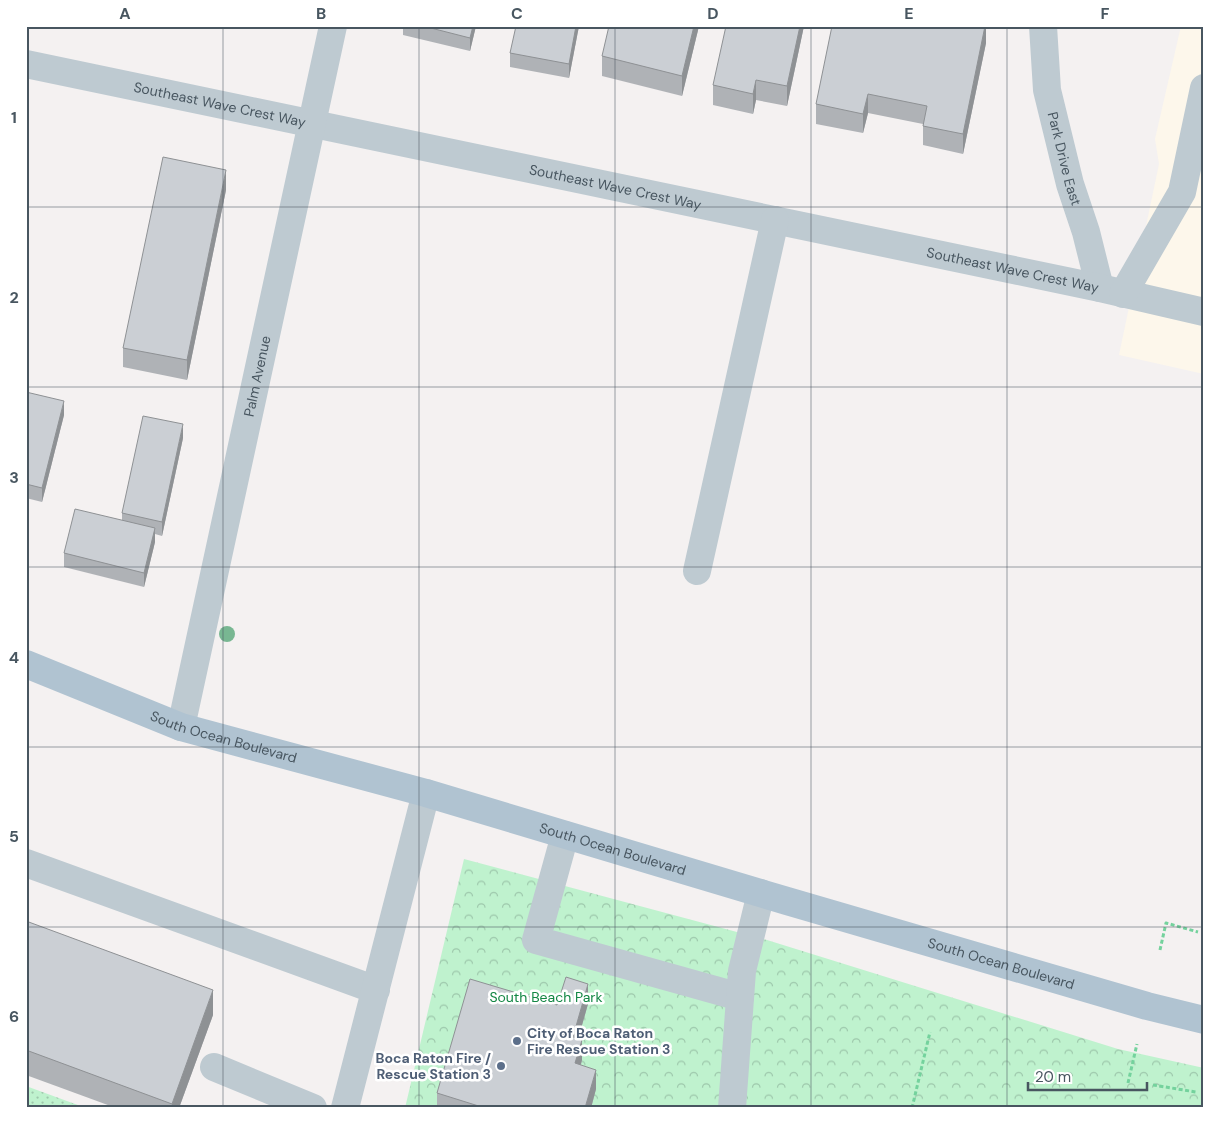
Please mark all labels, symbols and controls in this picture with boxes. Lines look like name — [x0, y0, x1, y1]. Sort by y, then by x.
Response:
text: A — [119, 3, 131, 24]
text: B — [316, 3, 326, 24]
text: C — [511, 3, 523, 24]
text: D — [707, 3, 719, 24]
text: E — [904, 3, 914, 24]
text: F — [1101, 3, 1110, 24]
street label: Southeast Wave Crest Way — [132, 78, 308, 131]
text: 1 — [11, 107, 17, 128]
street label: Park Drive East — [1044, 110, 1086, 208]
street label: Southeast Wave Crest Way — [528, 160, 703, 214]
street label: Southeast Wave Crest Way — [925, 243, 1101, 297]
text: 2 — [9, 287, 19, 308]
street label: Palm Avenue — [240, 334, 275, 418]
text: 3 — [9, 467, 19, 488]
text: 4 — [9, 647, 19, 668]
street label: South Ocean Boulevard — [148, 707, 299, 767]
street label: South Ocean Boulevard — [537, 818, 688, 879]
text: 5 — [9, 826, 19, 847]
street label: South Ocean Boulevard — [926, 934, 1077, 993]
park label: South Beach Park — [489, 988, 603, 1006]
text: 6 — [9, 1006, 19, 1027]
place label: City of Boca Raton Fire Rescue Station 3 — [527, 1024, 671, 1058]
marker: City of Boca Raton Fire Rescue Station 3 — [511, 1035, 523, 1047]
place label: Boca Raton Fire / Rescue Station 3 — [376, 1049, 491, 1083]
scale bar — [1028, 1059, 1146, 1091]
marker: Boca Raton Fire / Rescue Station 3 — [495, 1060, 507, 1072]
text: 20 m — [1035, 1067, 1071, 1087]

